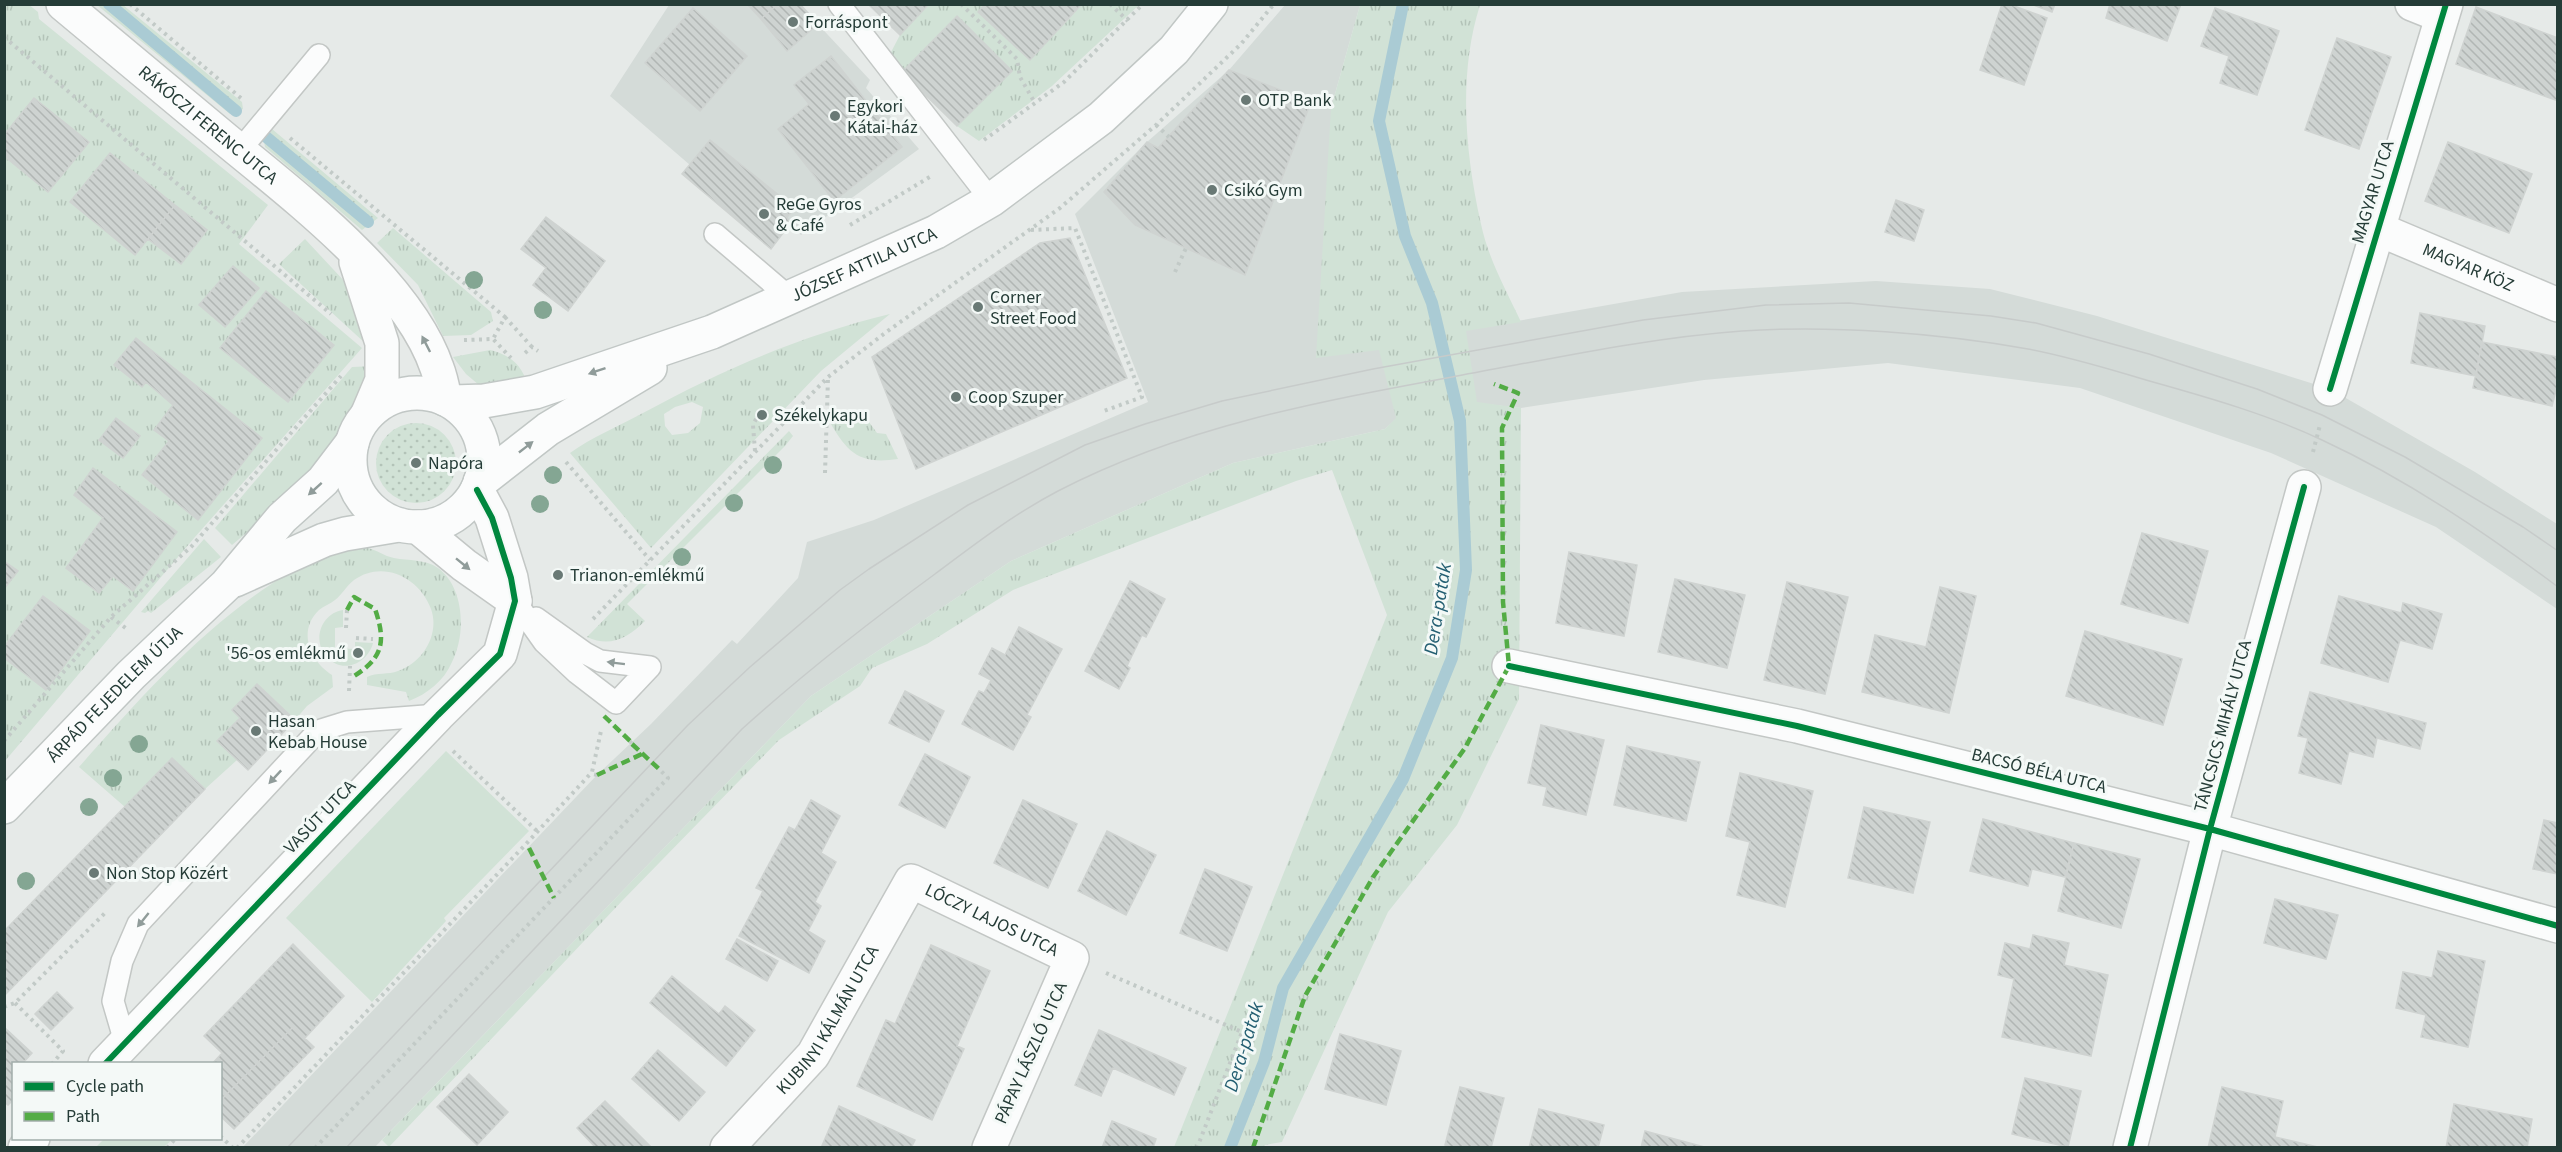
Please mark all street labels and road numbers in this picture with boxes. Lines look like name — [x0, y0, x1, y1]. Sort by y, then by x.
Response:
street label: RÁKÓCZI FERENC UTCA — [133, 59, 284, 190]
street label: MAGYAR UTCA — [2345, 137, 2401, 247]
street label: JÓZSEF ATTILA UTCA — [787, 221, 941, 308]
street label: MAGYAR KÖZ — [2419, 237, 2518, 298]
street label: ÁRPÁD FEJEDELEM ÚTJA — [41, 620, 188, 768]
street label: TÁNCSICS MIHÁLY UTCA — [2188, 637, 2258, 815]
street label: BACSÓ BÉLA UTCA — [1969, 742, 2109, 800]
street label: VASÚT UTCA — [278, 774, 362, 860]
street label: LÓCZY LAJOS UTCA — [921, 877, 1063, 962]
street label: KUBINYI KÁLMÁN UTCA — [770, 941, 885, 1100]
street label: PÁPAY LÁSZLÓ UTCA — [989, 978, 1074, 1128]

